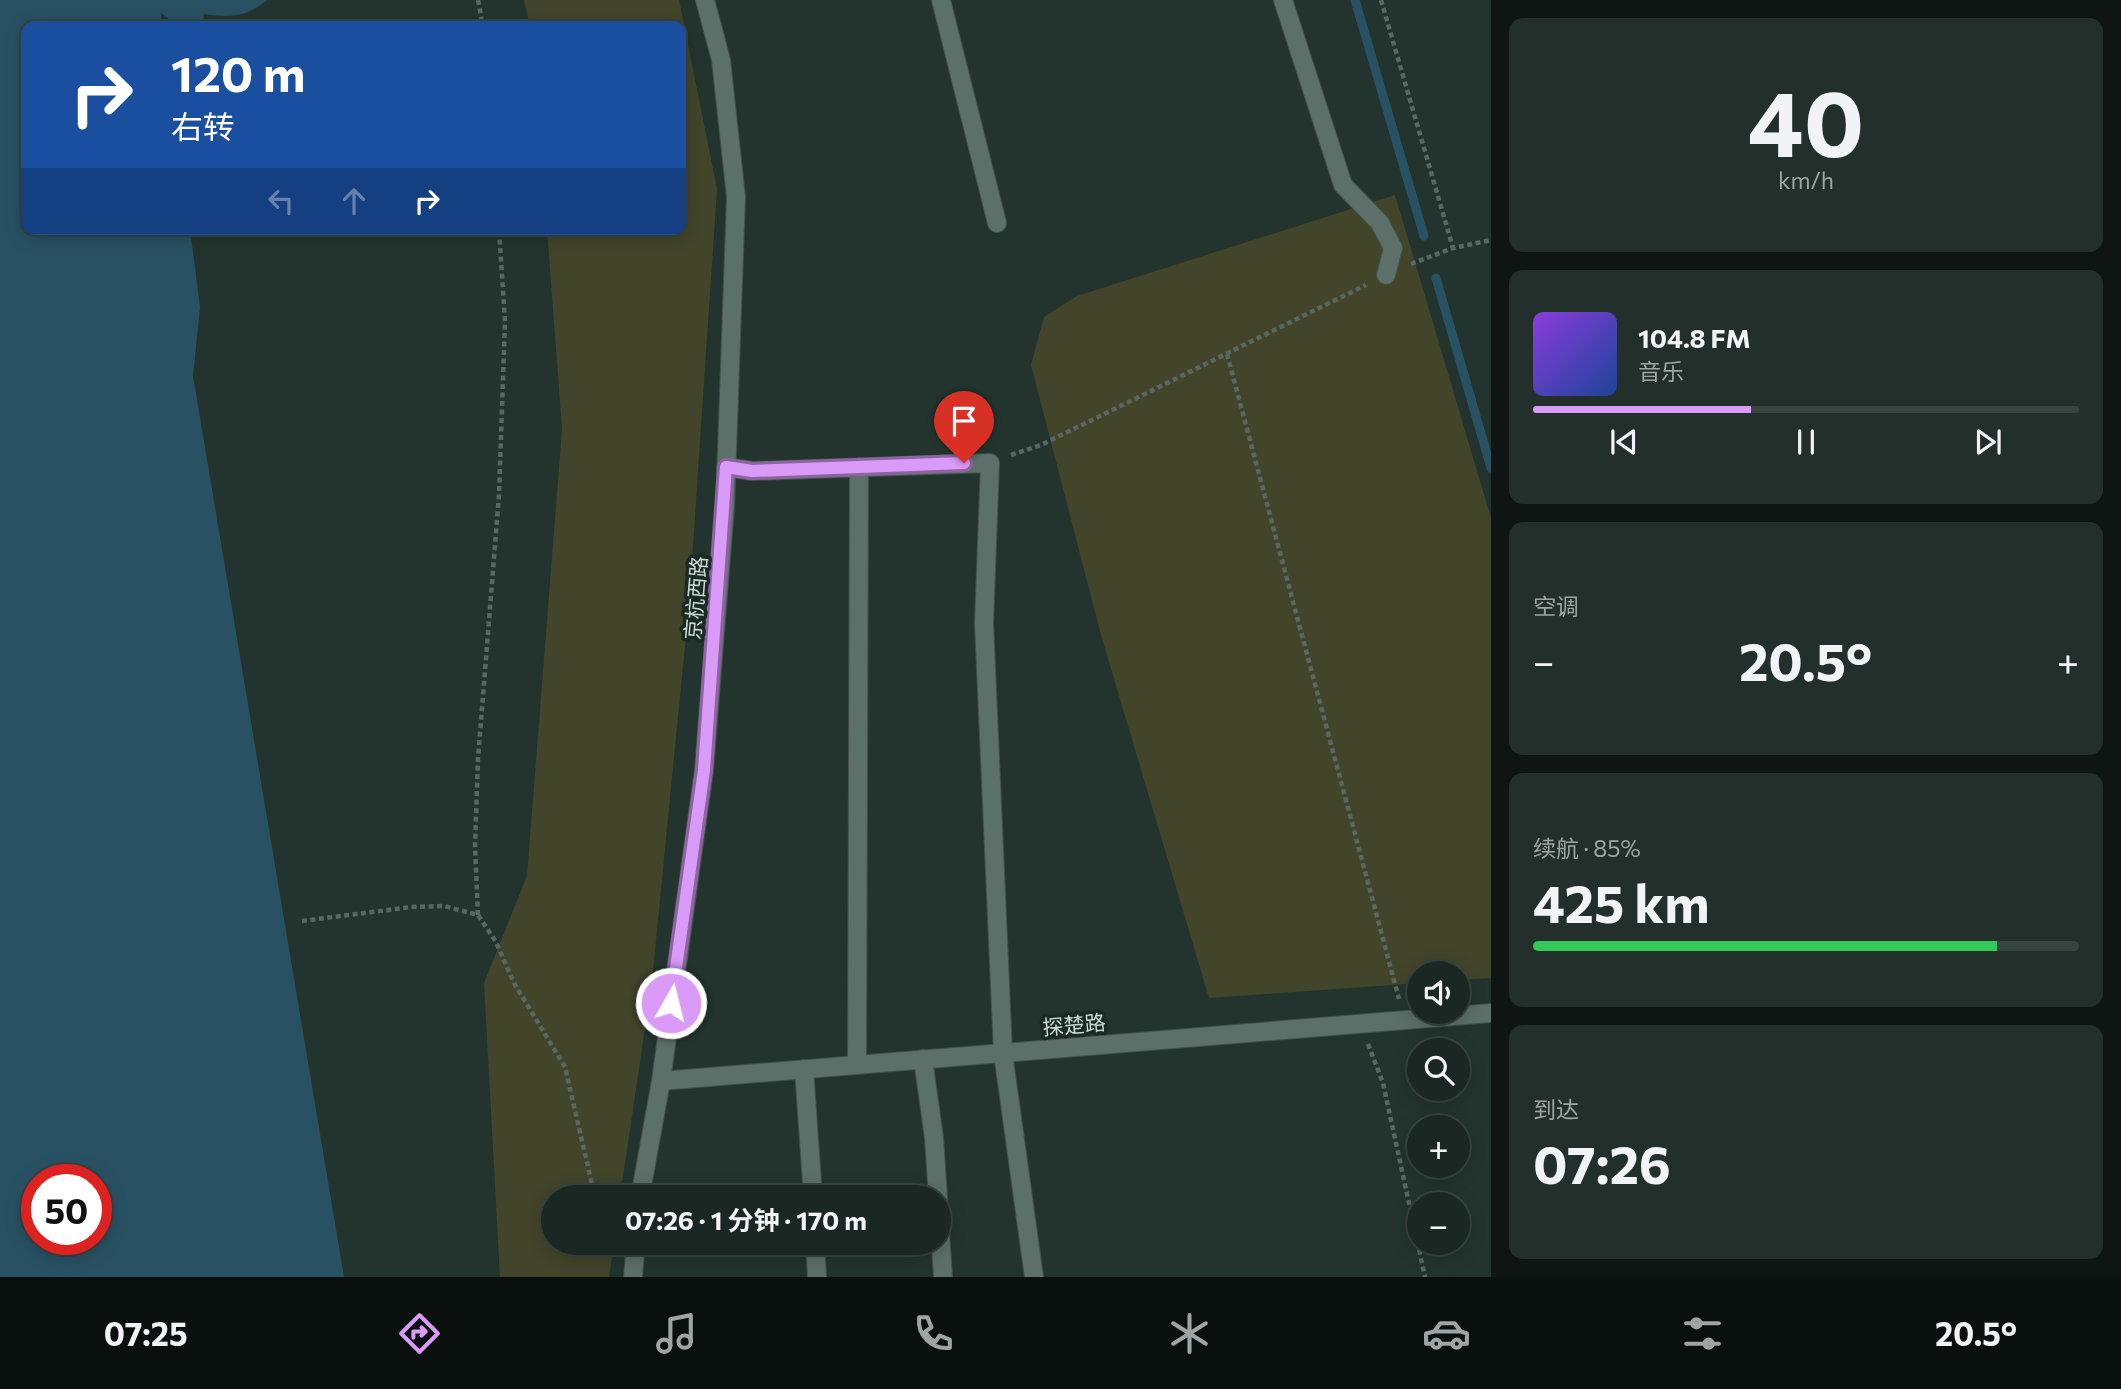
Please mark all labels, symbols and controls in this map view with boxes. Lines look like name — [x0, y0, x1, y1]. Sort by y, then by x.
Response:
text: 120 m — [171, 42, 305, 102]
icon: right — [56, 49, 147, 140]
text: 40 — [1748, 64, 1864, 176]
text: 右转 — [171, 106, 235, 146]
text: km/h — [1778, 166, 1834, 194]
icon: left — [262, 182, 300, 220]
icon: ahead — [335, 182, 373, 220]
icon: right — [408, 182, 446, 220]
text: 104.8 FM — [1638, 322, 1751, 353]
text: 音乐 — [1638, 357, 1684, 385]
pin — [934, 391, 994, 463]
icon: arrive — [945, 402, 983, 440]
icon: previous — [1605, 423, 1643, 461]
icon: pause — [1787, 423, 1825, 461]
icon: next — [1969, 423, 2007, 461]
street label: 京杭西路 — [679, 555, 711, 641]
text: 空调 — [1533, 592, 1579, 620]
text: 20.5° — [1739, 628, 1872, 692]
text: − — [1533, 637, 1555, 684]
text: + — [2057, 637, 2079, 684]
text: 续航 · 85% — [1533, 834, 1641, 862]
text: 425 km — [1533, 870, 1710, 934]
map controls — [1407, 961, 1470, 1255]
button: sound — [1407, 961, 1470, 1024]
position arrow — [634, 966, 708, 1040]
street label: 探楚路 — [1042, 1009, 1106, 1039]
button: search — [1407, 1038, 1470, 1101]
text: 到达 — [1533, 1095, 1579, 1123]
button: + — [1407, 1115, 1470, 1178]
text: 07:26 — [1533, 1131, 1671, 1195]
speed limit sign: 50 — [21, 1164, 112, 1255]
button: − — [1407, 1192, 1470, 1255]
text: 07:26 · 1 分钟 · 170 m — [625, 1204, 867, 1235]
icon: directions — [395, 1309, 444, 1358]
icon: music — [652, 1309, 701, 1358]
icon: phone — [909, 1309, 958, 1358]
icon: climate — [1165, 1309, 1214, 1358]
icon: car — [1422, 1309, 1471, 1358]
icon: filters — [1678, 1309, 1727, 1358]
text: 07:25 — [104, 1313, 188, 1353]
text: 20.5° — [1935, 1313, 2017, 1353]

